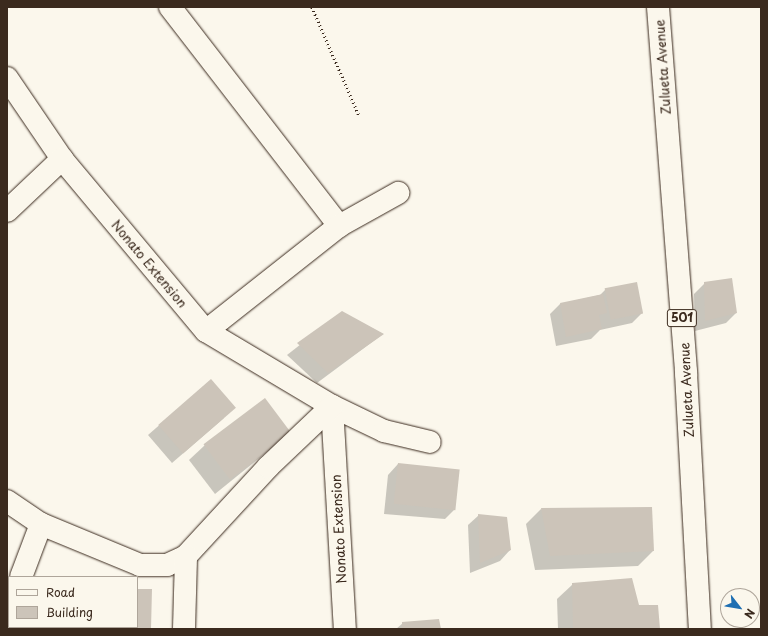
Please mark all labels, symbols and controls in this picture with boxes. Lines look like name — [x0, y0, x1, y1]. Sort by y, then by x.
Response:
street label: Zulueta Avenue — [652, 19, 674, 115]
street label: Nonato Extension — [108, 217, 190, 311]
road number: 501 — [666, 308, 698, 328]
street label: Zulueta Avenue — [677, 342, 697, 438]
street label: Nonato Extension — [328, 474, 350, 584]
legend — [8, 576, 138, 628]
text: Road — [46, 583, 75, 601]
north arrow — [720, 588, 760, 628]
text: Building — [46, 603, 93, 621]
text: N — [740, 606, 759, 622]

